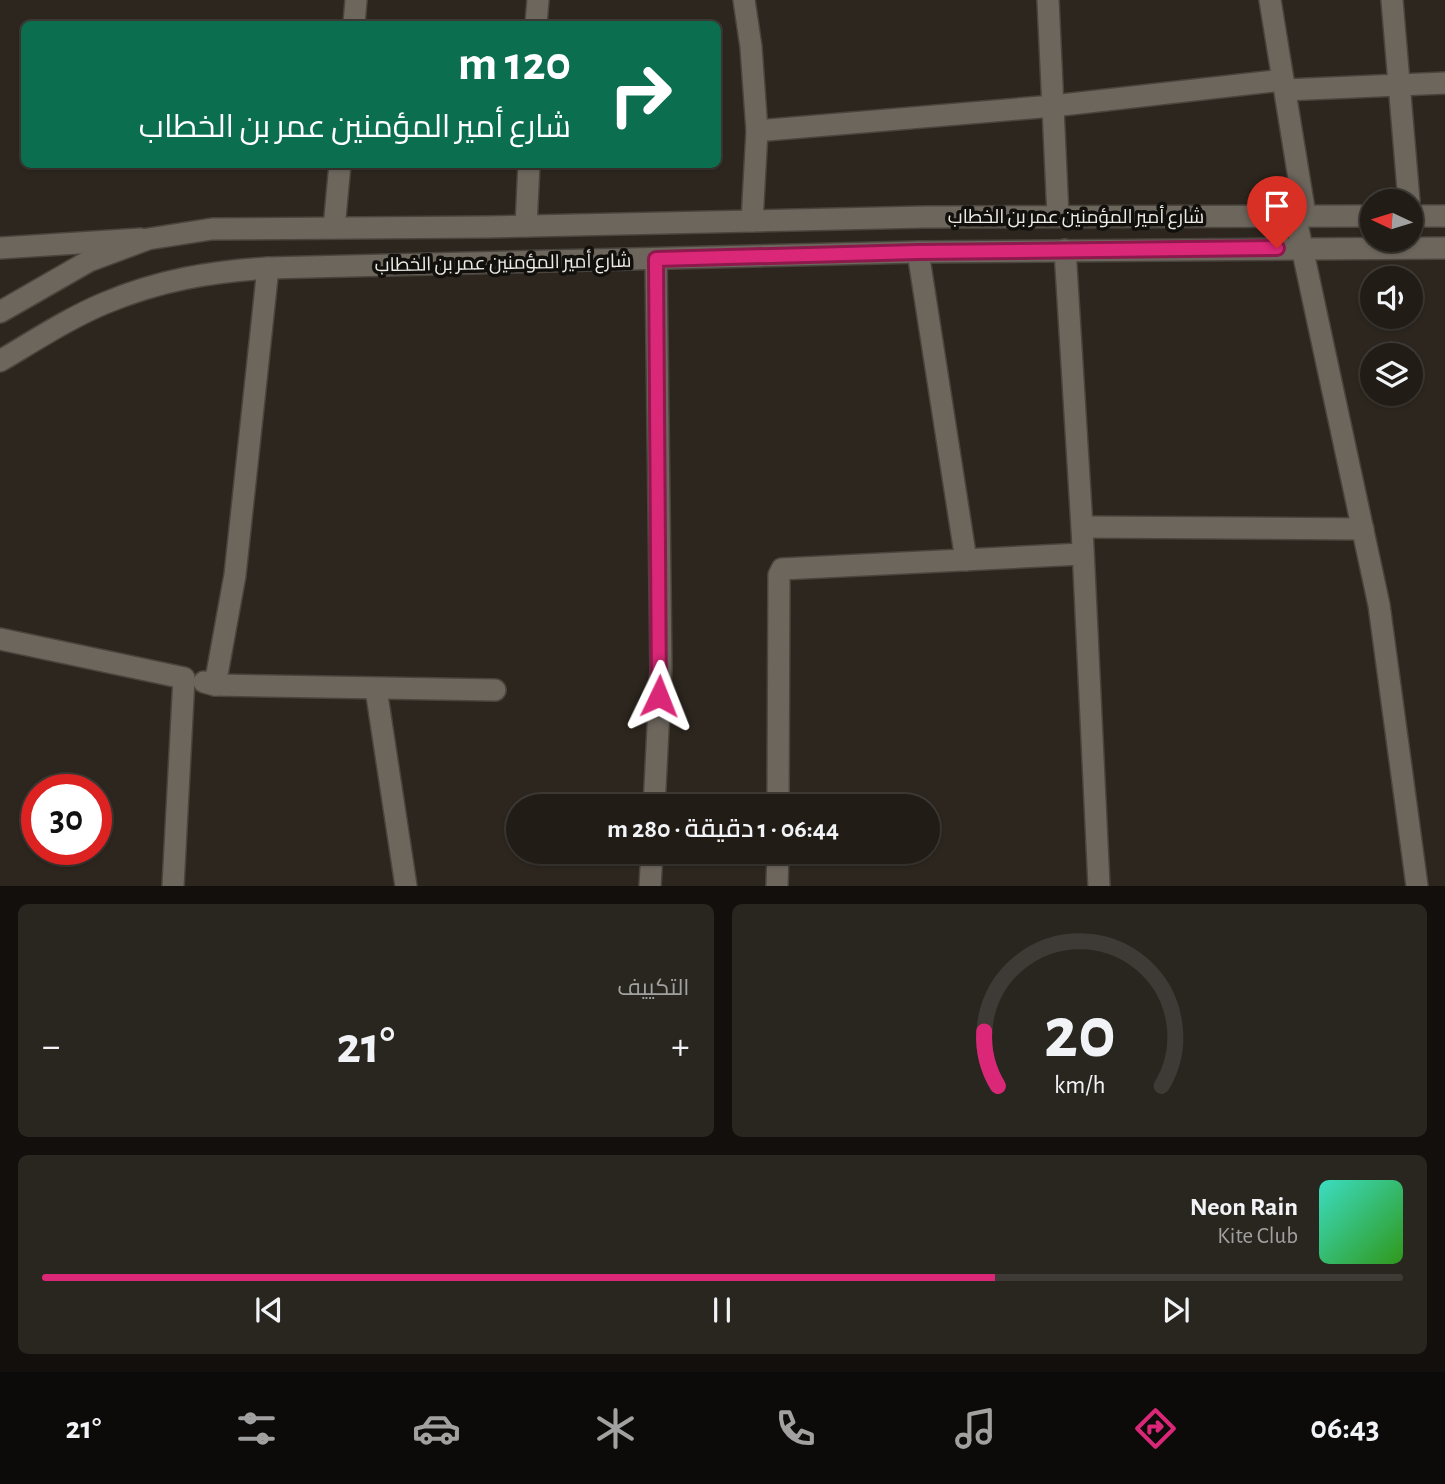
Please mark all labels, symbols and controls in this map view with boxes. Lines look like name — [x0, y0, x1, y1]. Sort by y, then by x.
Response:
text: 120 m — [458, 40, 571, 89]
icon: right — [595, 49, 686, 140]
text: شارع أمير المؤمنين عمر بن الخطاب — [139, 111, 571, 143]
pin — [1247, 176, 1307, 248]
icon: arrive — [1258, 187, 1296, 225]
north arrow — [1360, 189, 1423, 252]
map controls — [1360, 189, 1423, 406]
street label: شارع أمير المؤمنين عمر بن الخطاب — [948, 205, 1204, 230]
street label: شارع أمير المؤمنين عمر بن الخطاب — [375, 249, 632, 278]
button: sound — [1360, 266, 1423, 329]
button: layers — [1360, 343, 1423, 406]
position arrow — [622, 659, 696, 733]
speed limit sign: 30 — [21, 774, 112, 865]
text: 06:44 · 1 دقيقة · 280 m — [607, 816, 839, 842]
text: التكييف — [617, 977, 690, 1000]
text: 20 — [1043, 999, 1115, 1072]
text: 21° — [337, 1020, 395, 1072]
text: − — [42, 1028, 60, 1066]
text: + — [671, 1028, 689, 1066]
text: km/h — [1053, 1073, 1105, 1098]
text: Neon Rain — [1190, 1194, 1298, 1220]
text: Kite Club — [1217, 1225, 1298, 1248]
icon: previous — [250, 1291, 288, 1329]
icon: pause — [703, 1291, 741, 1329]
icon: next — [1157, 1291, 1195, 1329]
icon: filters — [232, 1404, 281, 1453]
icon: car — [412, 1404, 461, 1453]
icon: climate — [591, 1404, 640, 1453]
icon: phone — [771, 1404, 820, 1453]
icon: music — [951, 1404, 1000, 1453]
icon: directions — [1131, 1404, 1180, 1453]
text: 21° — [65, 1412, 101, 1444]
text: 06:43 — [1310, 1412, 1380, 1444]

